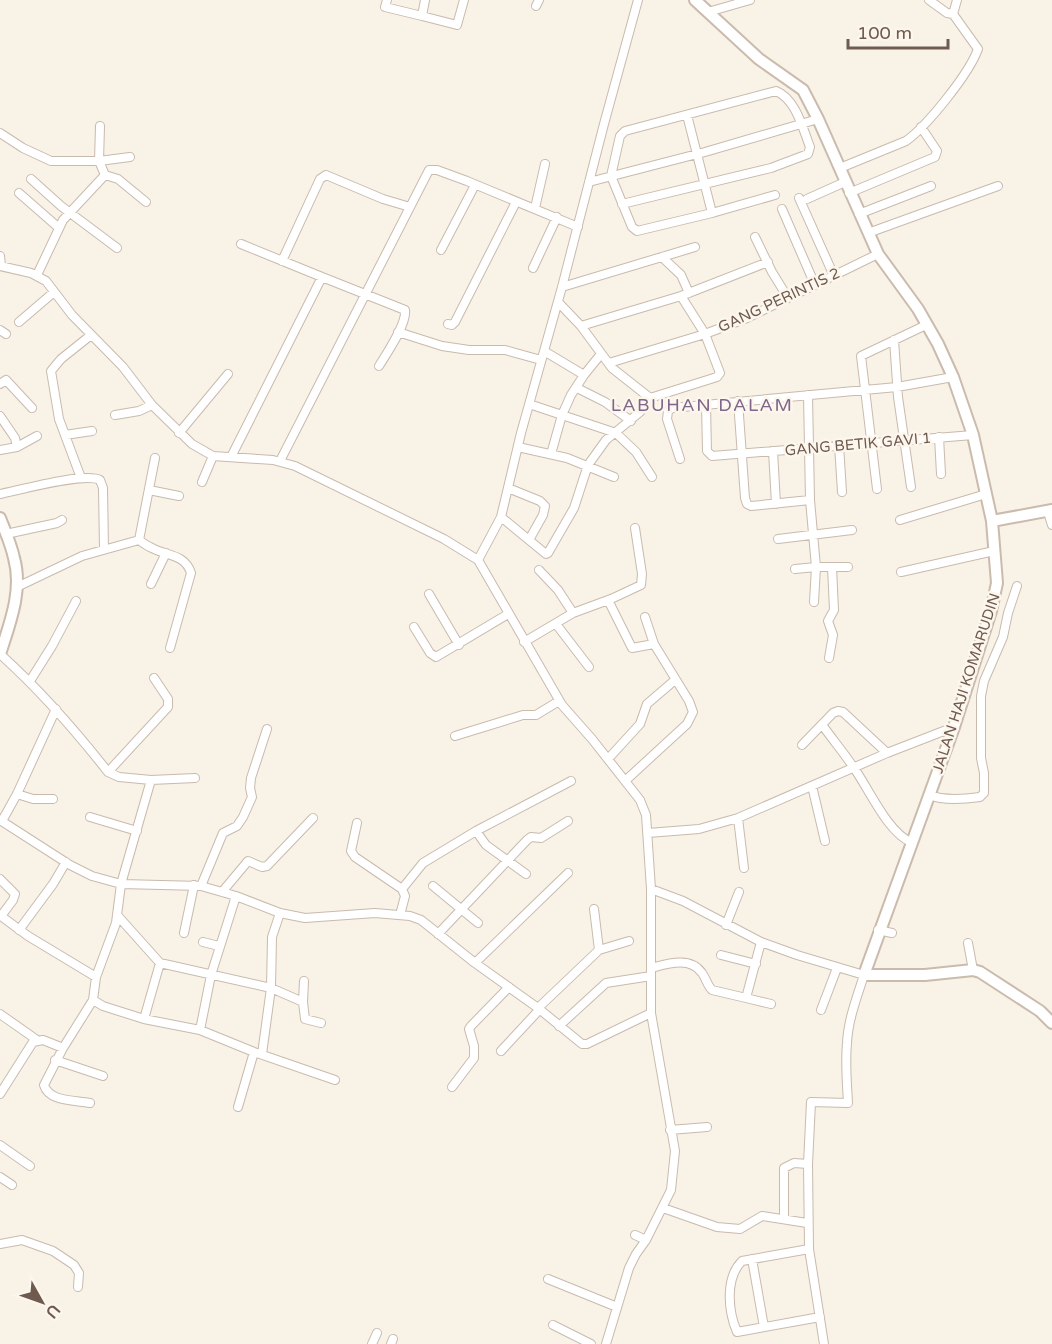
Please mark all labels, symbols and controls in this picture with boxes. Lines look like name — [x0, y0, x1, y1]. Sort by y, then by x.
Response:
scale bar — [848, 12, 948, 50]
text: 100 m — [857, 22, 912, 44]
street label: GANG PERINTIS 2 — [715, 264, 843, 336]
district label: LABUHAN DALAM — [611, 394, 793, 416]
street label: GANG BETIK GAVI 1 — [784, 429, 932, 459]
street label: JALAN HAJI KOMARUDIN — [928, 591, 1004, 775]
north arrow — [12, 1272, 72, 1332]
text: U — [41, 1300, 64, 1322]

